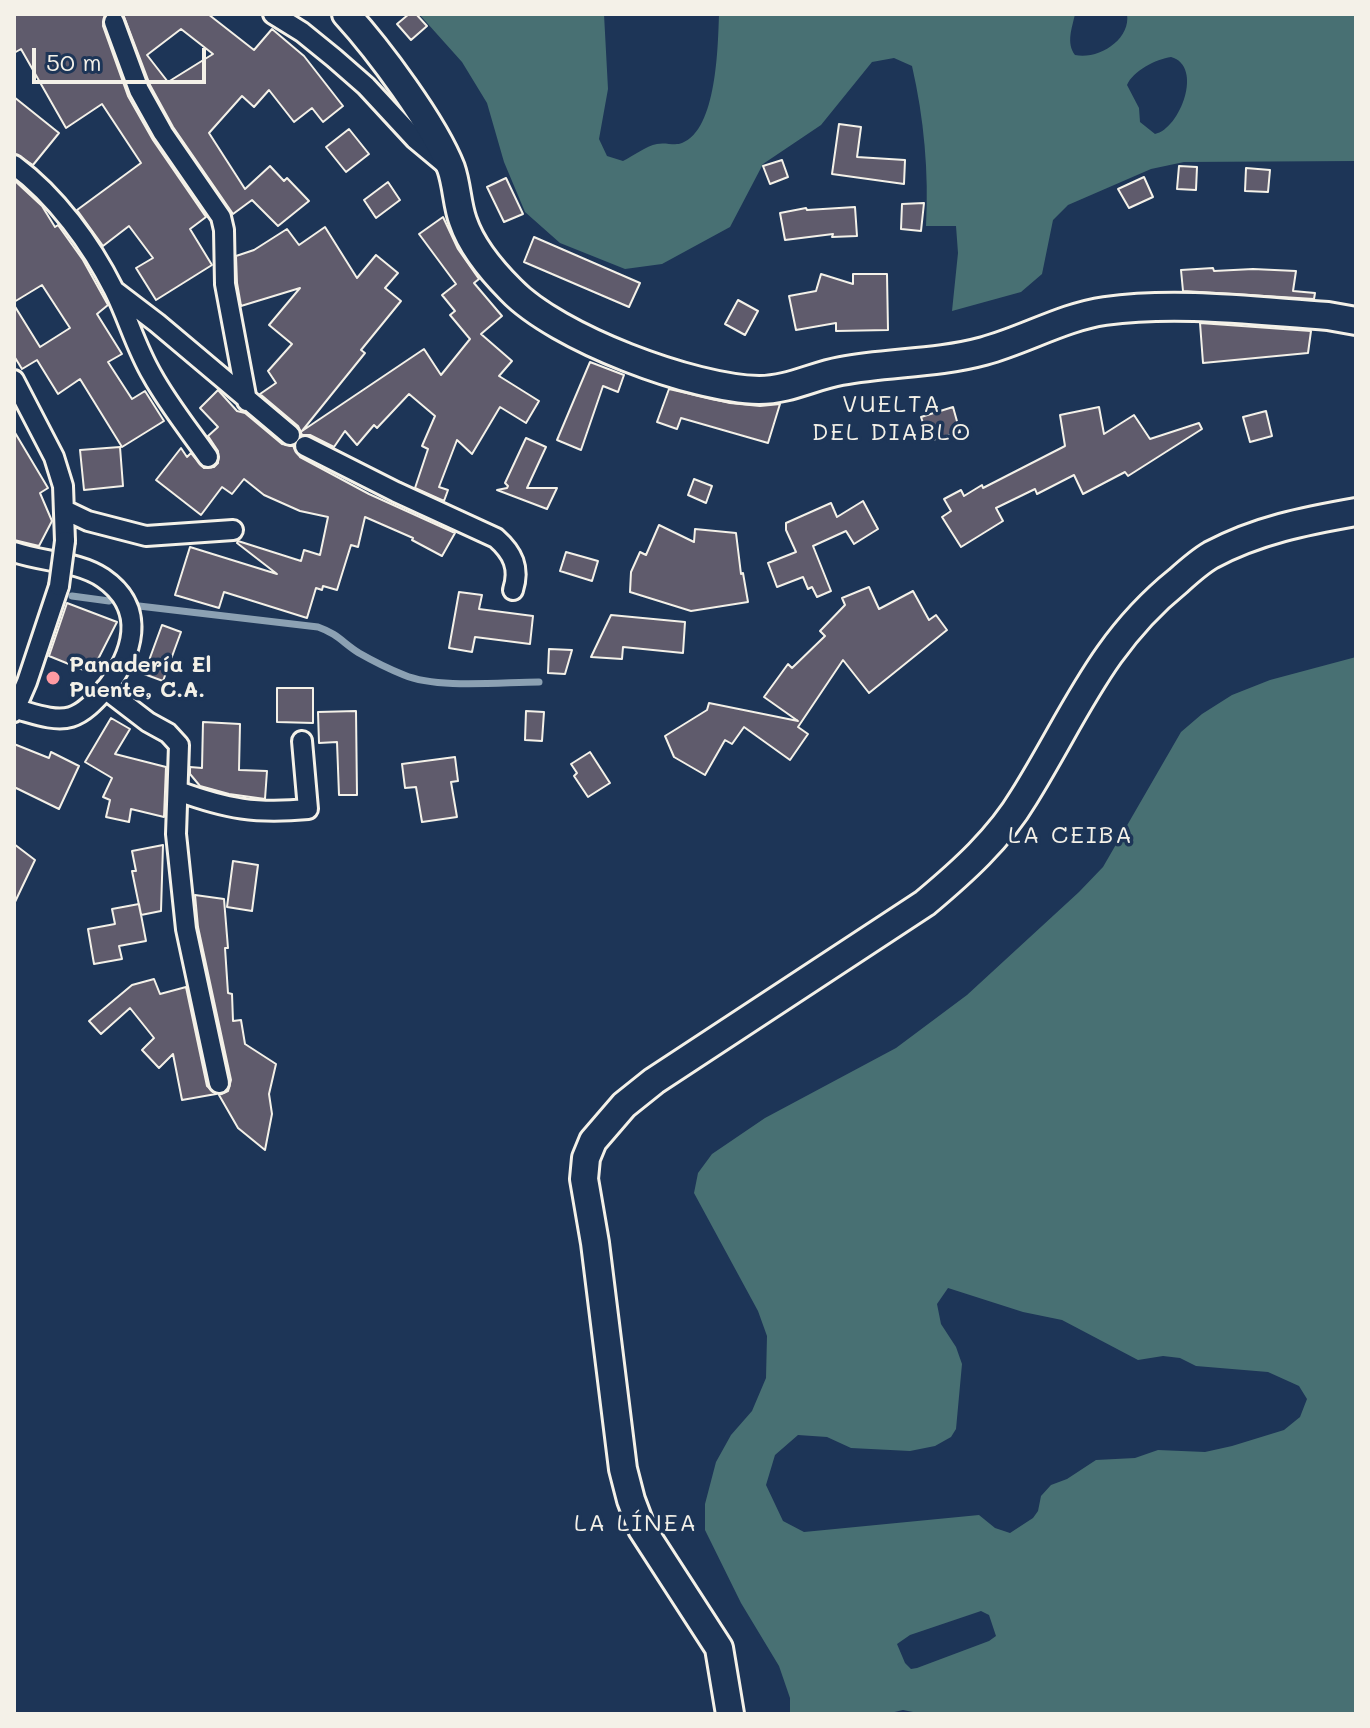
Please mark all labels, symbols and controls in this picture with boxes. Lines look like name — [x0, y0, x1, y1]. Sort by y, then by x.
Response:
scale bar — [36, 32, 210, 82]
text: 50 m — [46, 46, 102, 77]
district label: VUELTA DEL DIABLO — [812, 391, 972, 447]
place label: Panadería El Puente, C.A. — [69, 652, 211, 704]
marker: Panadería El Puente, C.A. — [44, 669, 62, 687]
district label: LA CEIBA — [1008, 822, 1134, 850]
district label: LA LÍNEA — [574, 1510, 698, 1538]

